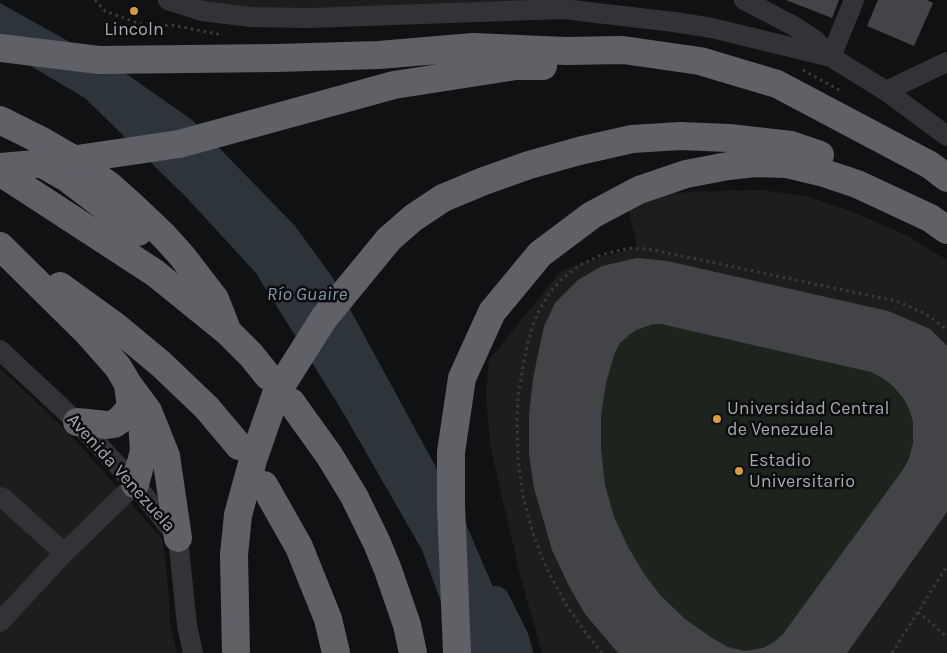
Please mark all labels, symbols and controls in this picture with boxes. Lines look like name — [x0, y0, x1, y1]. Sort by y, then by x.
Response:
marker: Lincoln — [128, 5, 140, 17]
place label: Lincoln — [104, 19, 164, 41]
water label: Río Guaire — [267, 284, 347, 306]
place label: Universidad Central de Venezuela — [727, 398, 889, 440]
street label: Avenida Venezuela — [62, 409, 180, 537]
marker: Universidad Central de Venezuela — [711, 413, 723, 425]
place label: Estadio Universitario — [749, 450, 855, 492]
marker: Estadio Universitario — [733, 465, 745, 477]

